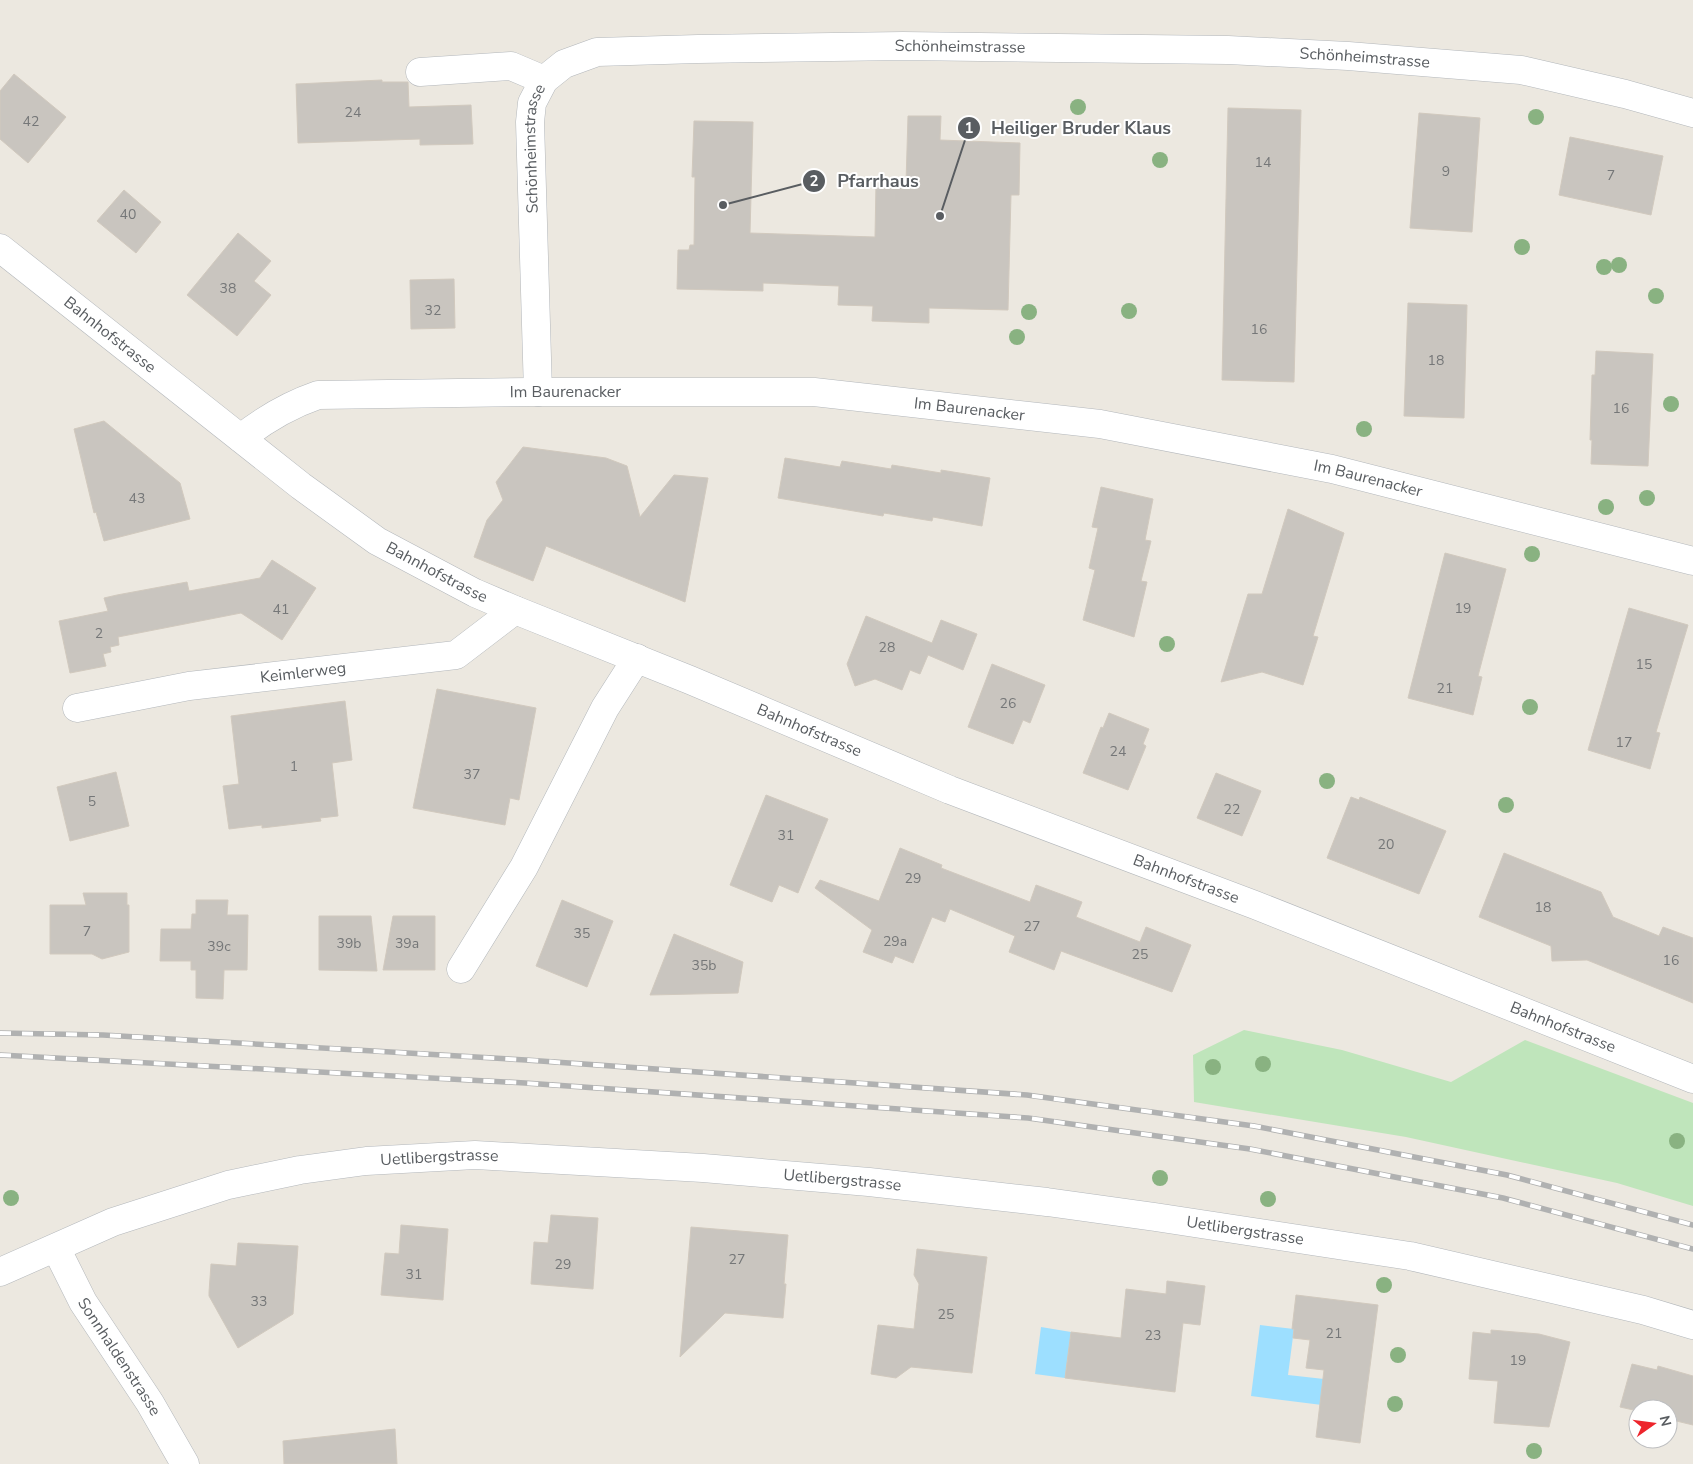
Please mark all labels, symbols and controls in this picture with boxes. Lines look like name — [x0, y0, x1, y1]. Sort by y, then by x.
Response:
street label: Schönheimstrasse — [895, 35, 1026, 59]
street label: Schönheimstrasse — [1299, 43, 1431, 74]
street label: Schönheimstrasse — [519, 80, 551, 214]
house number: 24 — [345, 103, 361, 122]
callout: Heiliger Bruder Klaus — [956, 111, 1181, 144]
house number: 42 — [23, 112, 39, 131]
text: Heiliger Bruder Klaus — [991, 116, 1171, 140]
text: 1 — [964, 118, 974, 138]
house number: 14 — [1255, 153, 1271, 172]
house number: 9 — [1442, 162, 1450, 181]
callout: Pfarrhaus — [802, 164, 929, 197]
house number: 7 — [1607, 166, 1615, 185]
text: Pfarrhaus — [837, 169, 919, 193]
text: 2 — [809, 171, 819, 191]
house number: 40 — [120, 205, 136, 224]
house number: 38 — [220, 279, 236, 298]
street label: Bahnhofstrasse — [59, 291, 161, 378]
house number: 32 — [425, 301, 441, 320]
house number: 16 — [1251, 320, 1267, 339]
house number: 18 — [1428, 351, 1444, 370]
street label: Im Baurenacker — [509, 381, 621, 403]
street label: Im Baurenacker — [913, 392, 1026, 427]
house number: 16 — [1613, 399, 1629, 418]
street label: Im Baurenacker — [1312, 455, 1425, 503]
house number: 43 — [129, 489, 145, 508]
street label: Bahnhofstrasse — [382, 537, 491, 608]
house number: 19 — [1455, 599, 1471, 618]
house number: 41 — [273, 600, 289, 619]
house number: 2 — [95, 624, 103, 643]
house number: 28 — [879, 638, 895, 657]
house number: 15 — [1636, 655, 1652, 674]
street label: Keimlerweg — [259, 657, 347, 689]
house number: 21 — [1437, 679, 1453, 698]
house number: 26 — [1000, 694, 1016, 713]
street label: Bahnhofstrasse — [753, 699, 865, 762]
house number: 17 — [1616, 733, 1632, 752]
house number: 24 — [1110, 742, 1126, 761]
house number: 1 — [290, 757, 298, 776]
house number: 37 — [464, 765, 480, 784]
house number: 5 — [88, 792, 96, 811]
house number: 22 — [1224, 800, 1240, 819]
house number: 31 — [778, 826, 794, 845]
house number: 20 — [1378, 835, 1394, 854]
street label: Bahnhofstrasse — [1130, 849, 1242, 909]
house number: 29 — [905, 869, 921, 888]
house number: 18 — [1535, 898, 1551, 917]
house number: 27 — [1024, 917, 1040, 936]
house number: 7 — [83, 922, 91, 941]
house number: 35 — [574, 924, 590, 943]
house number: 29a — [883, 932, 907, 951]
house number: 39b — [337, 934, 361, 953]
house number: 39a — [395, 934, 419, 953]
house number: 39c — [207, 937, 231, 956]
house number: 25 — [1132, 945, 1148, 964]
house number: 16 — [1663, 951, 1679, 970]
house number: 35b — [692, 956, 716, 975]
street label: Bahnhofstrasse — [1507, 996, 1619, 1058]
street label: Uetlibergstrasse — [380, 1144, 499, 1171]
street label: Uetlibergstrasse — [783, 1164, 903, 1197]
street label: Uetlibergstrasse — [1185, 1211, 1305, 1251]
house number: 27 — [729, 1250, 745, 1269]
house number: 29 — [555, 1255, 571, 1274]
house number: 31 — [406, 1265, 422, 1284]
house number: 33 — [251, 1292, 267, 1311]
street label: Sonnhaldenstrasse — [72, 1293, 166, 1420]
house number: 25 — [938, 1305, 954, 1324]
house number: 21 — [1326, 1324, 1342, 1343]
house number: 23 — [1145, 1326, 1161, 1345]
house number: 19 — [1510, 1351, 1526, 1370]
north arrow — [1628, 1399, 1678, 1449]
text: N — [1655, 1414, 1676, 1428]

